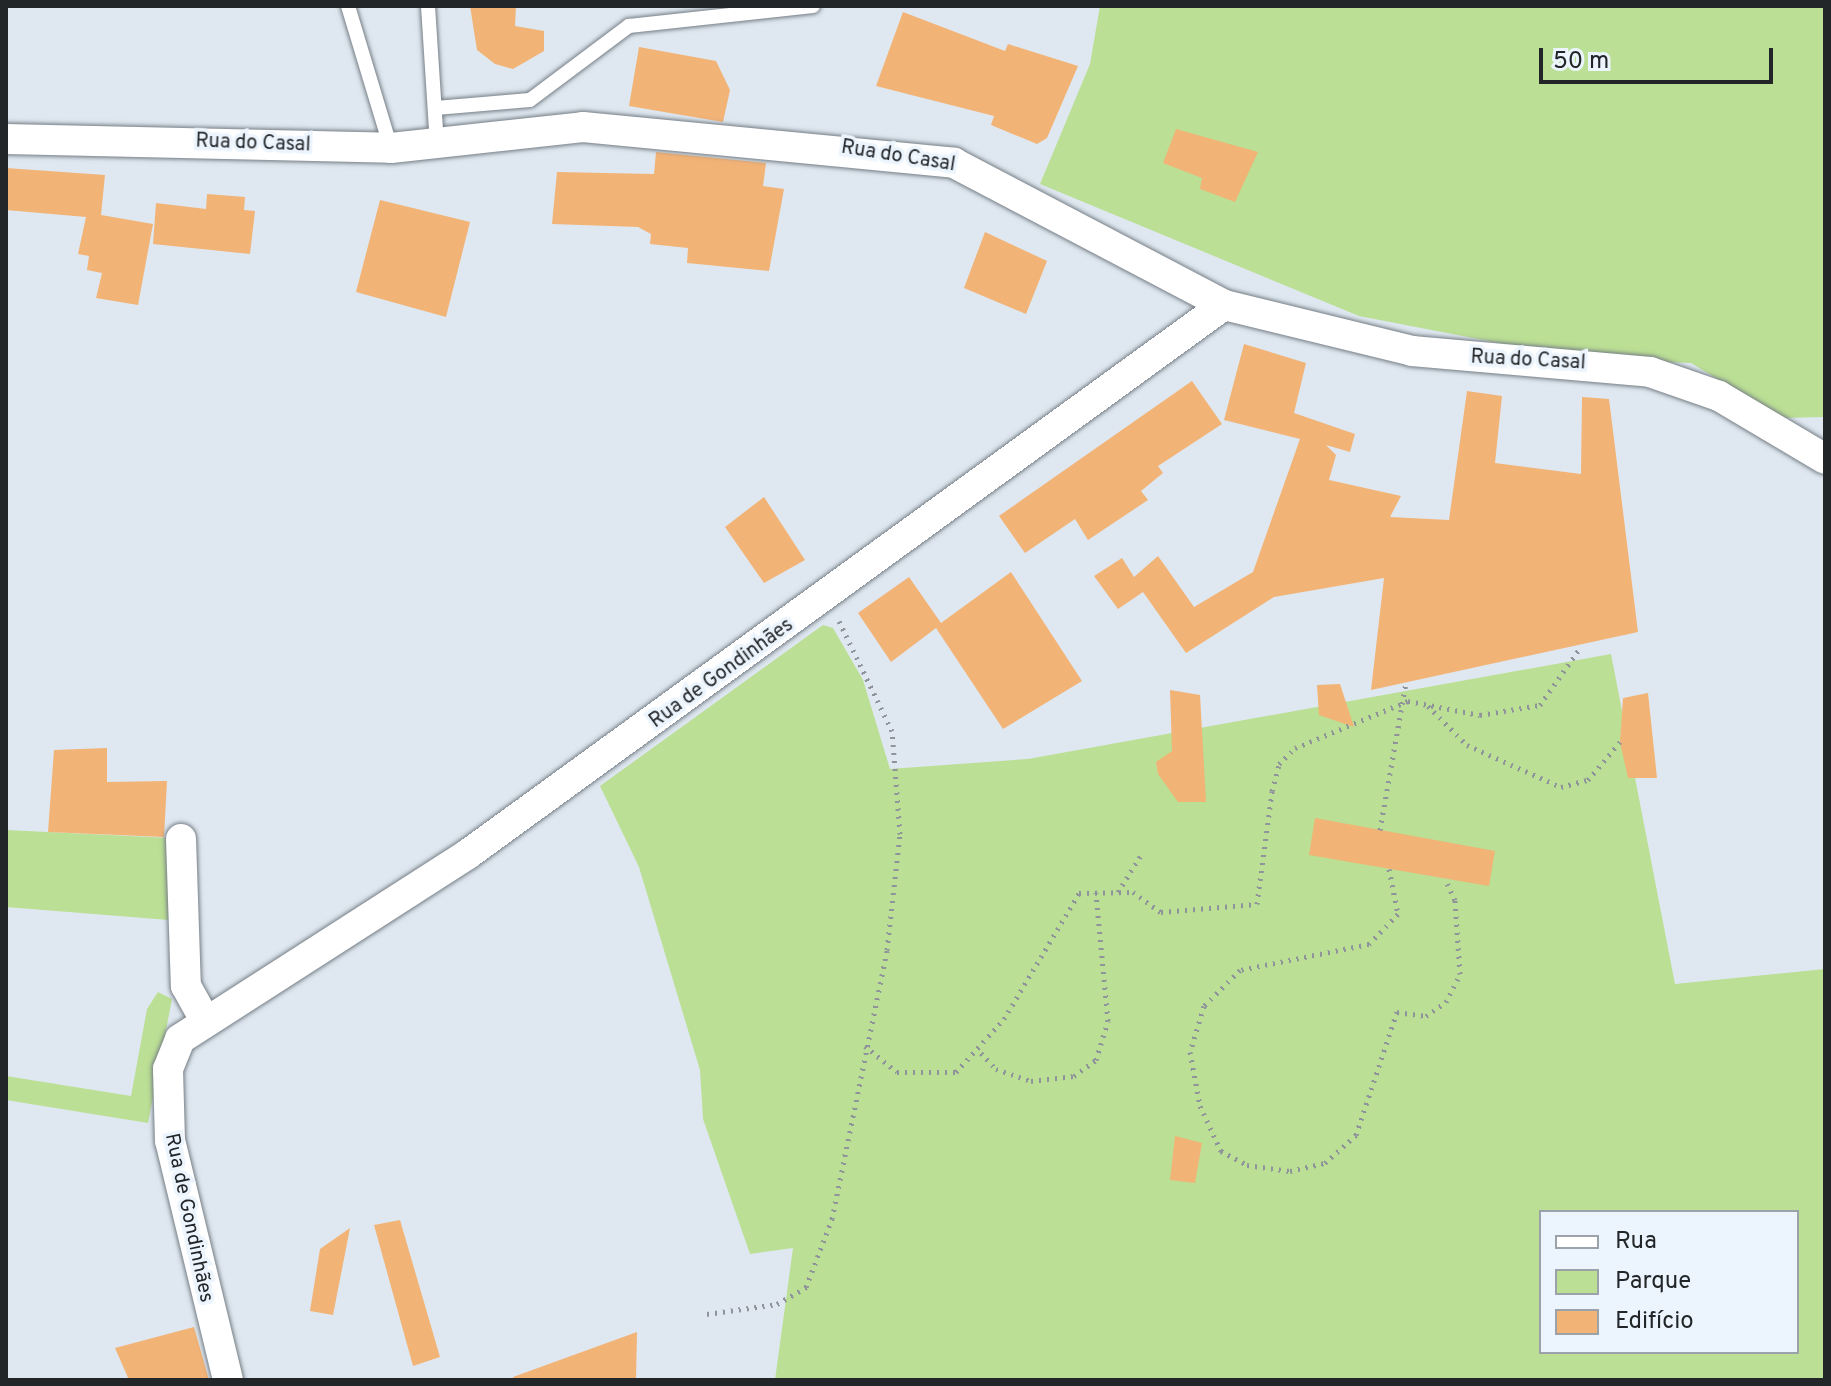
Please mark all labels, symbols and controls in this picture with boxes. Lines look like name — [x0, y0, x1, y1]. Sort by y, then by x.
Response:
scale bar — [1543, 32, 1777, 82]
text: 50 m — [1553, 47, 1609, 77]
street label: Rua do Casal — [195, 130, 311, 158]
street label: Rua do Casal — [839, 136, 957, 178]
street label: Rua do Casal — [1470, 346, 1586, 376]
street label: Rua de Gondinhães — [645, 614, 799, 734]
street label: Rua de Gondinhães — [158, 1131, 218, 1305]
legend — [1539, 1210, 1799, 1354]
text: Rua — [1615, 1227, 1657, 1257]
text: Parque — [1615, 1267, 1691, 1297]
text: Edifício — [1615, 1307, 1694, 1337]

